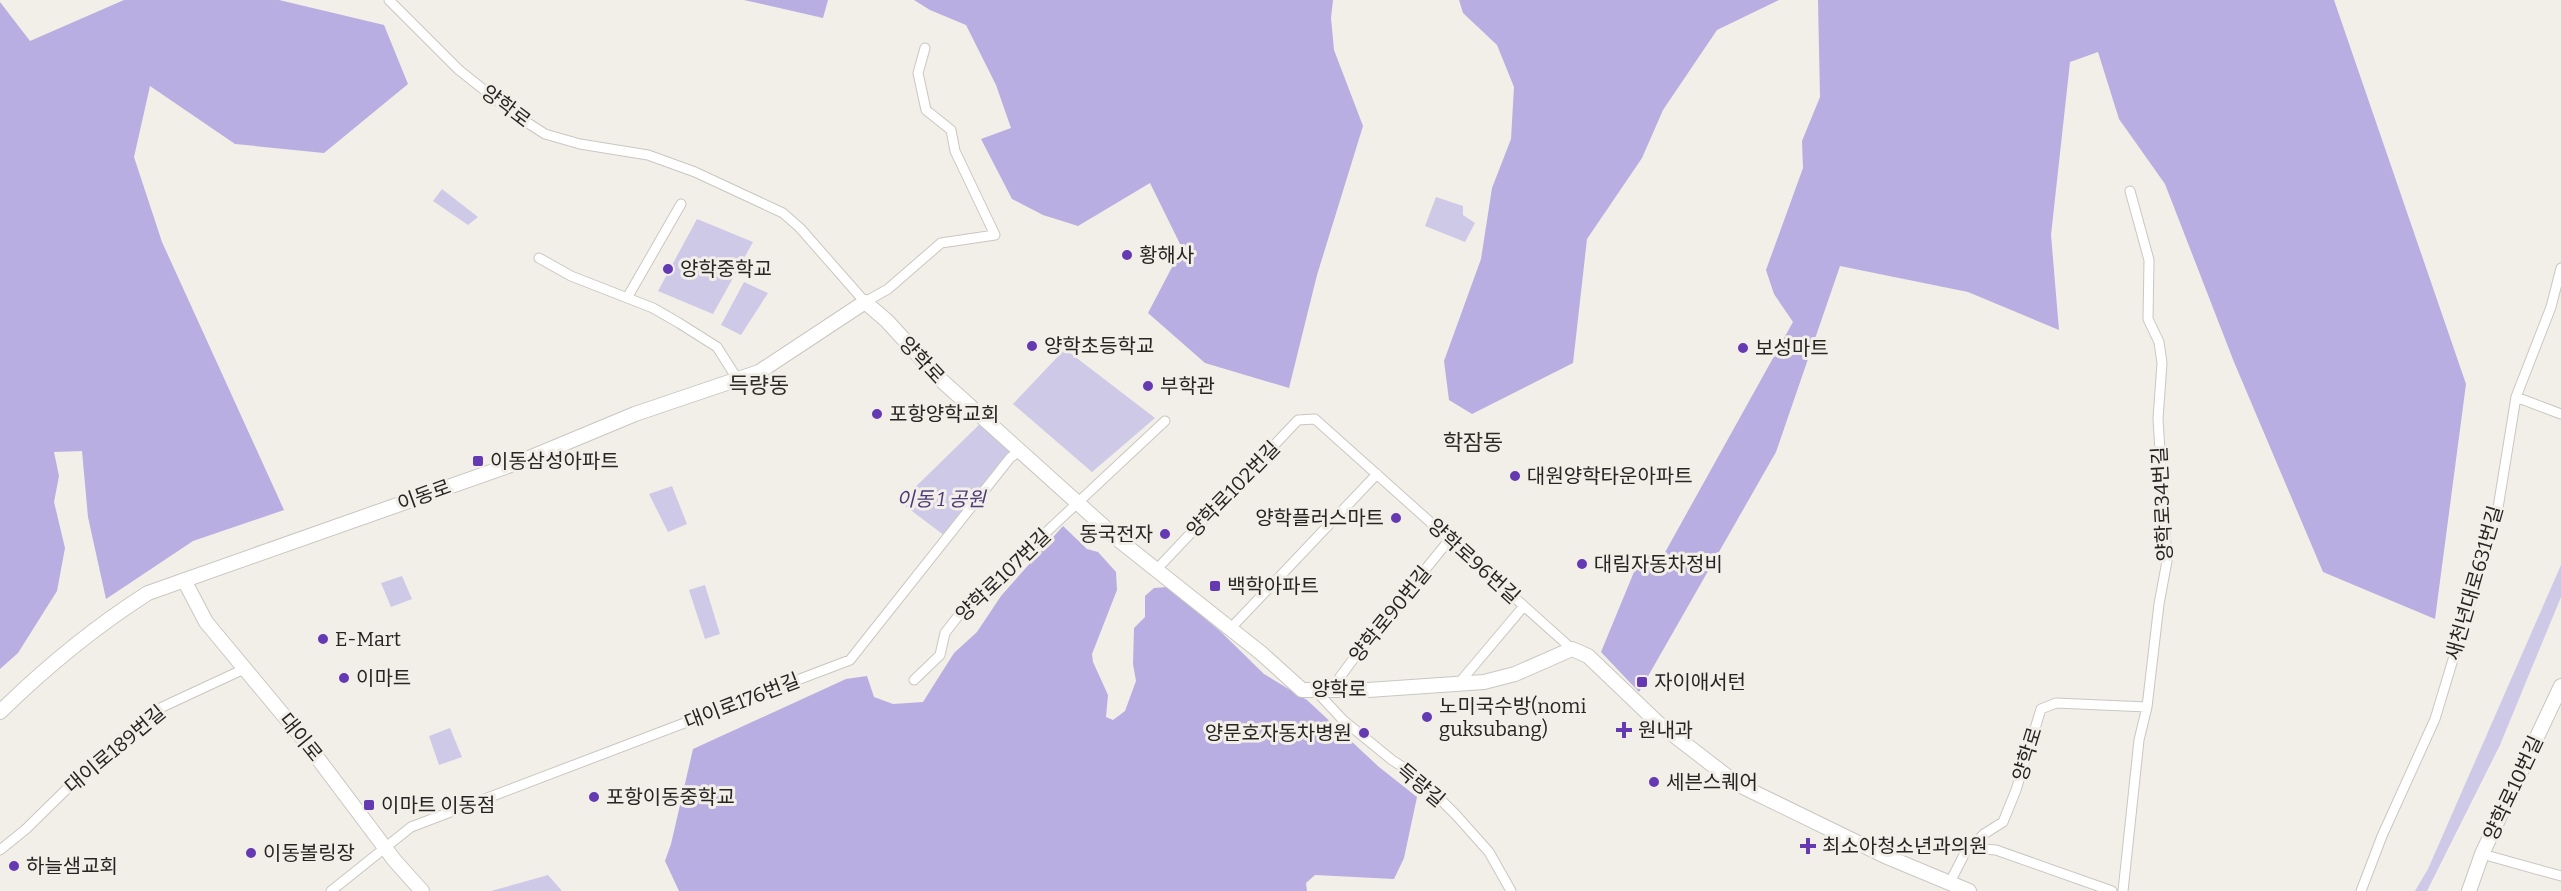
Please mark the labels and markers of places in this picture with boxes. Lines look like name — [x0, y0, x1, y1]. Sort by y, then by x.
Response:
place label: 황해사 — [1139, 243, 1194, 267]
marker: 황해사 — [1120, 248, 1134, 262]
place label: 양학중학교 — [680, 257, 772, 281]
marker: 양학중학교 — [661, 262, 675, 276]
place label: 양학초등학교 — [1044, 334, 1154, 358]
place label: 보성마트 — [1755, 336, 1829, 360]
marker: 양학초등학교 — [1025, 339, 1039, 353]
marker: 보성마트 — [1736, 341, 1750, 355]
place label: 부학관 — [1160, 374, 1215, 398]
marker: 부학관 — [1141, 379, 1155, 393]
place label: 포항양학교회 — [889, 402, 999, 426]
marker: 포항양학교회 — [870, 407, 884, 421]
place label: 이동삼성아파트 — [490, 449, 619, 473]
marker: 이동삼성아파트 — [471, 454, 485, 468]
place label: 대원양학타운아파트 — [1527, 464, 1693, 488]
marker: 대원양학타운아파트 — [1508, 469, 1522, 483]
place label: 양학플러스마트 — [1255, 506, 1384, 530]
marker: 양학플러스마트 — [1389, 511, 1403, 525]
place label: 동국전자 — [1079, 522, 1153, 546]
marker: 동국전자 — [1158, 527, 1172, 541]
place label: 대림자동차정비 — [1594, 552, 1723, 576]
marker: 대림자동차정비 — [1575, 557, 1589, 571]
place label: 백학아파트 — [1227, 574, 1319, 598]
marker: 백학아파트 — [1208, 579, 1222, 593]
place label: E-Mart — [335, 627, 401, 651]
marker: E-Mart — [316, 632, 330, 646]
place label: 이마트 — [356, 666, 411, 690]
place label: 자이애서턴 — [1654, 670, 1746, 694]
marker: 이마트 — [337, 671, 351, 685]
marker: 자이애서턴 — [1635, 675, 1649, 689]
place label: 노미국수방(nomi guksubang) — [1439, 694, 1586, 741]
marker: 노미국수방(nomi guksubang) — [1420, 710, 1434, 724]
place label: 원내과 — [1638, 718, 1693, 742]
place label: 양문호자동차병원 — [1205, 721, 1352, 745]
marker: 원내과 — [1615, 721, 1633, 739]
marker: 양문호자동차병원 — [1357, 726, 1371, 740]
place label: 세븐스퀘어 — [1666, 770, 1758, 794]
marker: 세븐스퀘어 — [1647, 775, 1661, 789]
place label: 포항이동중학교 — [606, 785, 735, 809]
marker: 포항이동중학교 — [587, 790, 601, 804]
place label: 이마트 이동점 — [381, 793, 495, 817]
marker: 이마트 이동점 — [362, 798, 376, 812]
place label: 최소아청소년과의원 — [1822, 834, 1988, 858]
marker: 최소아청소년과의원 — [1799, 837, 1817, 855]
place label: 이동볼링장 — [263, 841, 355, 865]
marker: 이동볼링장 — [244, 846, 258, 860]
place label: 하늘샘교회 — [26, 854, 118, 878]
marker: 하늘샘교회 — [7, 859, 21, 873]

